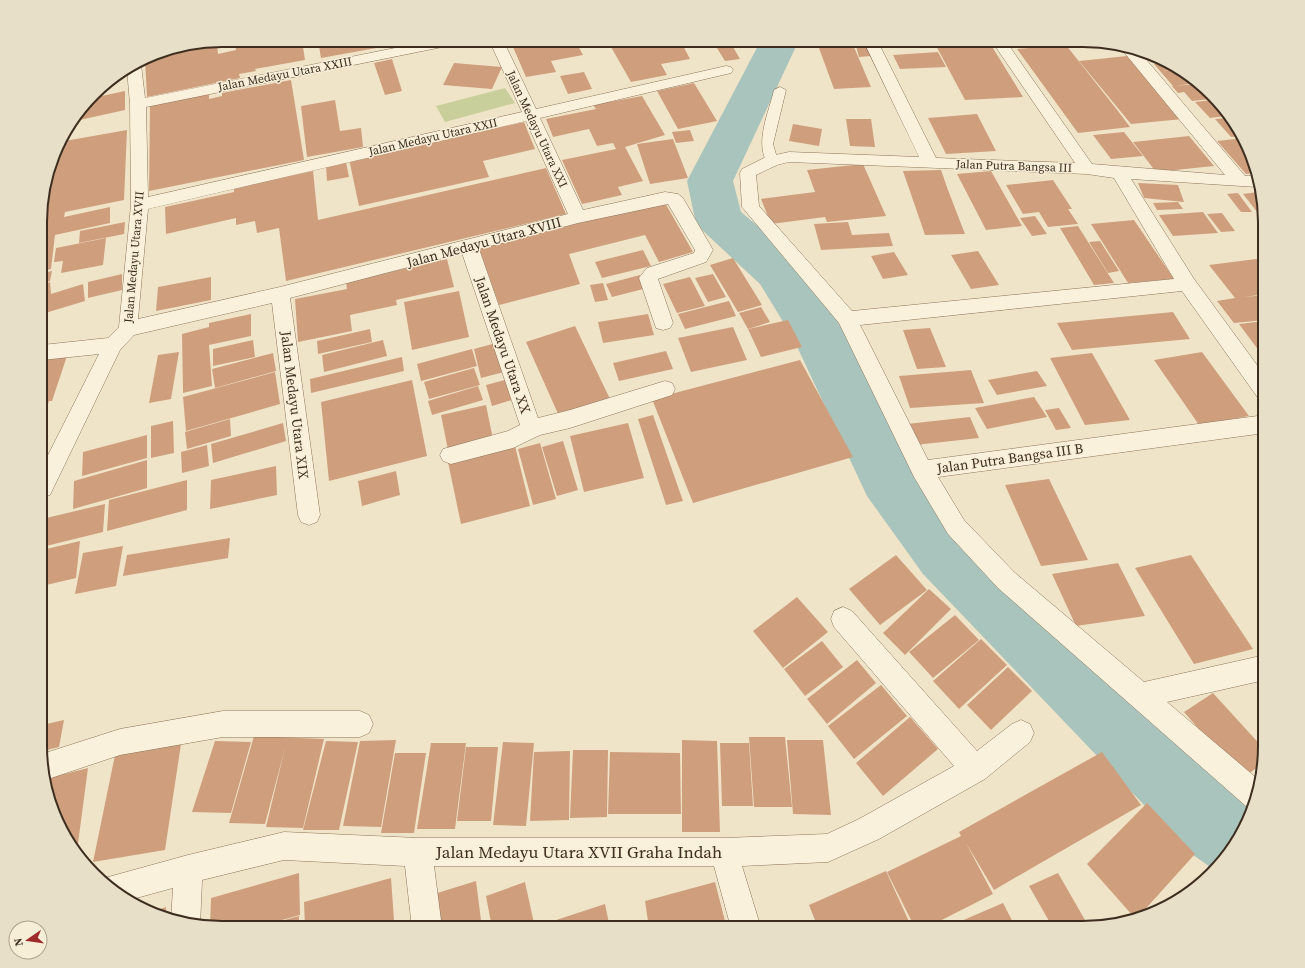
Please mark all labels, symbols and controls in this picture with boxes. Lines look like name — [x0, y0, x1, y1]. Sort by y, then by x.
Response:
street label: Jalan Medayu Utara XXIII — [216, 53, 353, 95]
street label: Jalan Medayu Utara XXI — [502, 67, 571, 190]
street label: Jalan Medayu Utara XXII — [366, 114, 499, 160]
street label: Jalan Putra Bangsa III — [955, 156, 1072, 176]
street label: Jalan Medayu Utara XVII — [120, 190, 148, 325]
street label: Jalan Medayu Utara XVIII — [403, 212, 564, 273]
street label: Jalan Medayu Utara XX — [470, 273, 536, 416]
street label: Jalan Medayu Utara XIX — [276, 329, 314, 480]
street label: Jalan Putra Bangsa III B — [935, 438, 1085, 478]
street label: Jalan Medayu Utara XVII Graha Indah — [435, 840, 722, 864]
north arrow — [8, 920, 48, 960]
text: N — [11, 937, 27, 948]

